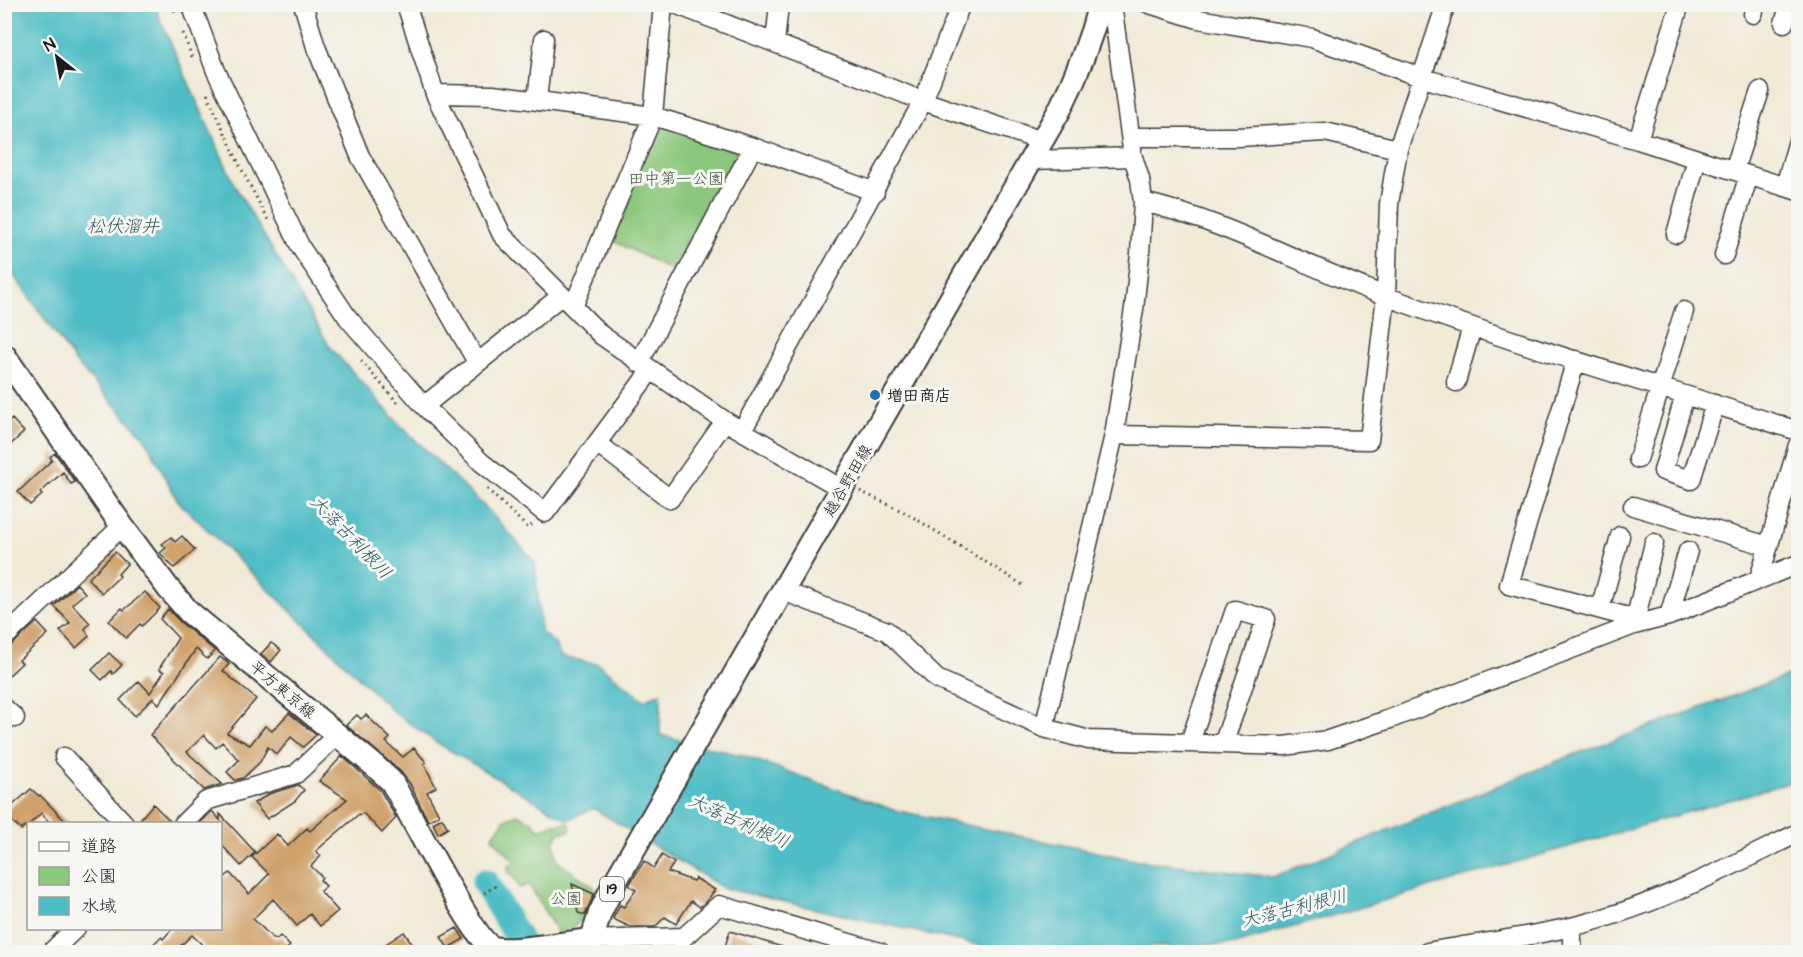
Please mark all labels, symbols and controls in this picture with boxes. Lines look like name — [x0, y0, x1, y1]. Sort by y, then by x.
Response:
north arrow — [27, 27, 87, 87]
text: N — [40, 33, 60, 57]
park label: 田中第一公園 — [628, 168, 724, 190]
water label: 松伏溜井 — [87, 214, 160, 239]
place label: 増田商店 — [887, 385, 951, 407]
marker: 増田商店 — [868, 388, 882, 402]
street label: 越谷野田線 — [818, 440, 877, 521]
water label: 大落古利根川 — [304, 490, 397, 585]
street label: 平方東京線 — [245, 656, 320, 724]
water label: 大落古利根川 — [684, 788, 793, 855]
legend — [27, 822, 222, 930]
text: 道路 — [81, 834, 117, 859]
text: 公園 — [81, 864, 117, 889]
road number: 19 — [600, 877, 624, 901]
water label: 大落古利根川 — [1239, 883, 1350, 934]
park label: 公園 — [550, 888, 582, 910]
text: 水域 — [81, 894, 117, 919]

